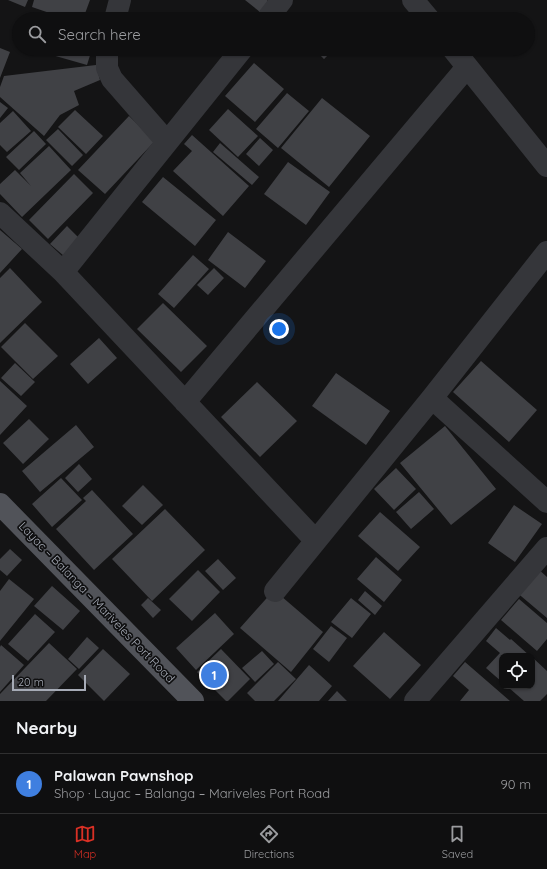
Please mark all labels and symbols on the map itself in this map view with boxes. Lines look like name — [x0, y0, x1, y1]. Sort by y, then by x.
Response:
your location — [269, 319, 289, 339]
street label: Layac – Balanga – Mariveles Port Road — [16, 518, 178, 686]
pin: 1 — [201, 660, 227, 690]
scale bar — [12, 673, 86, 692]

